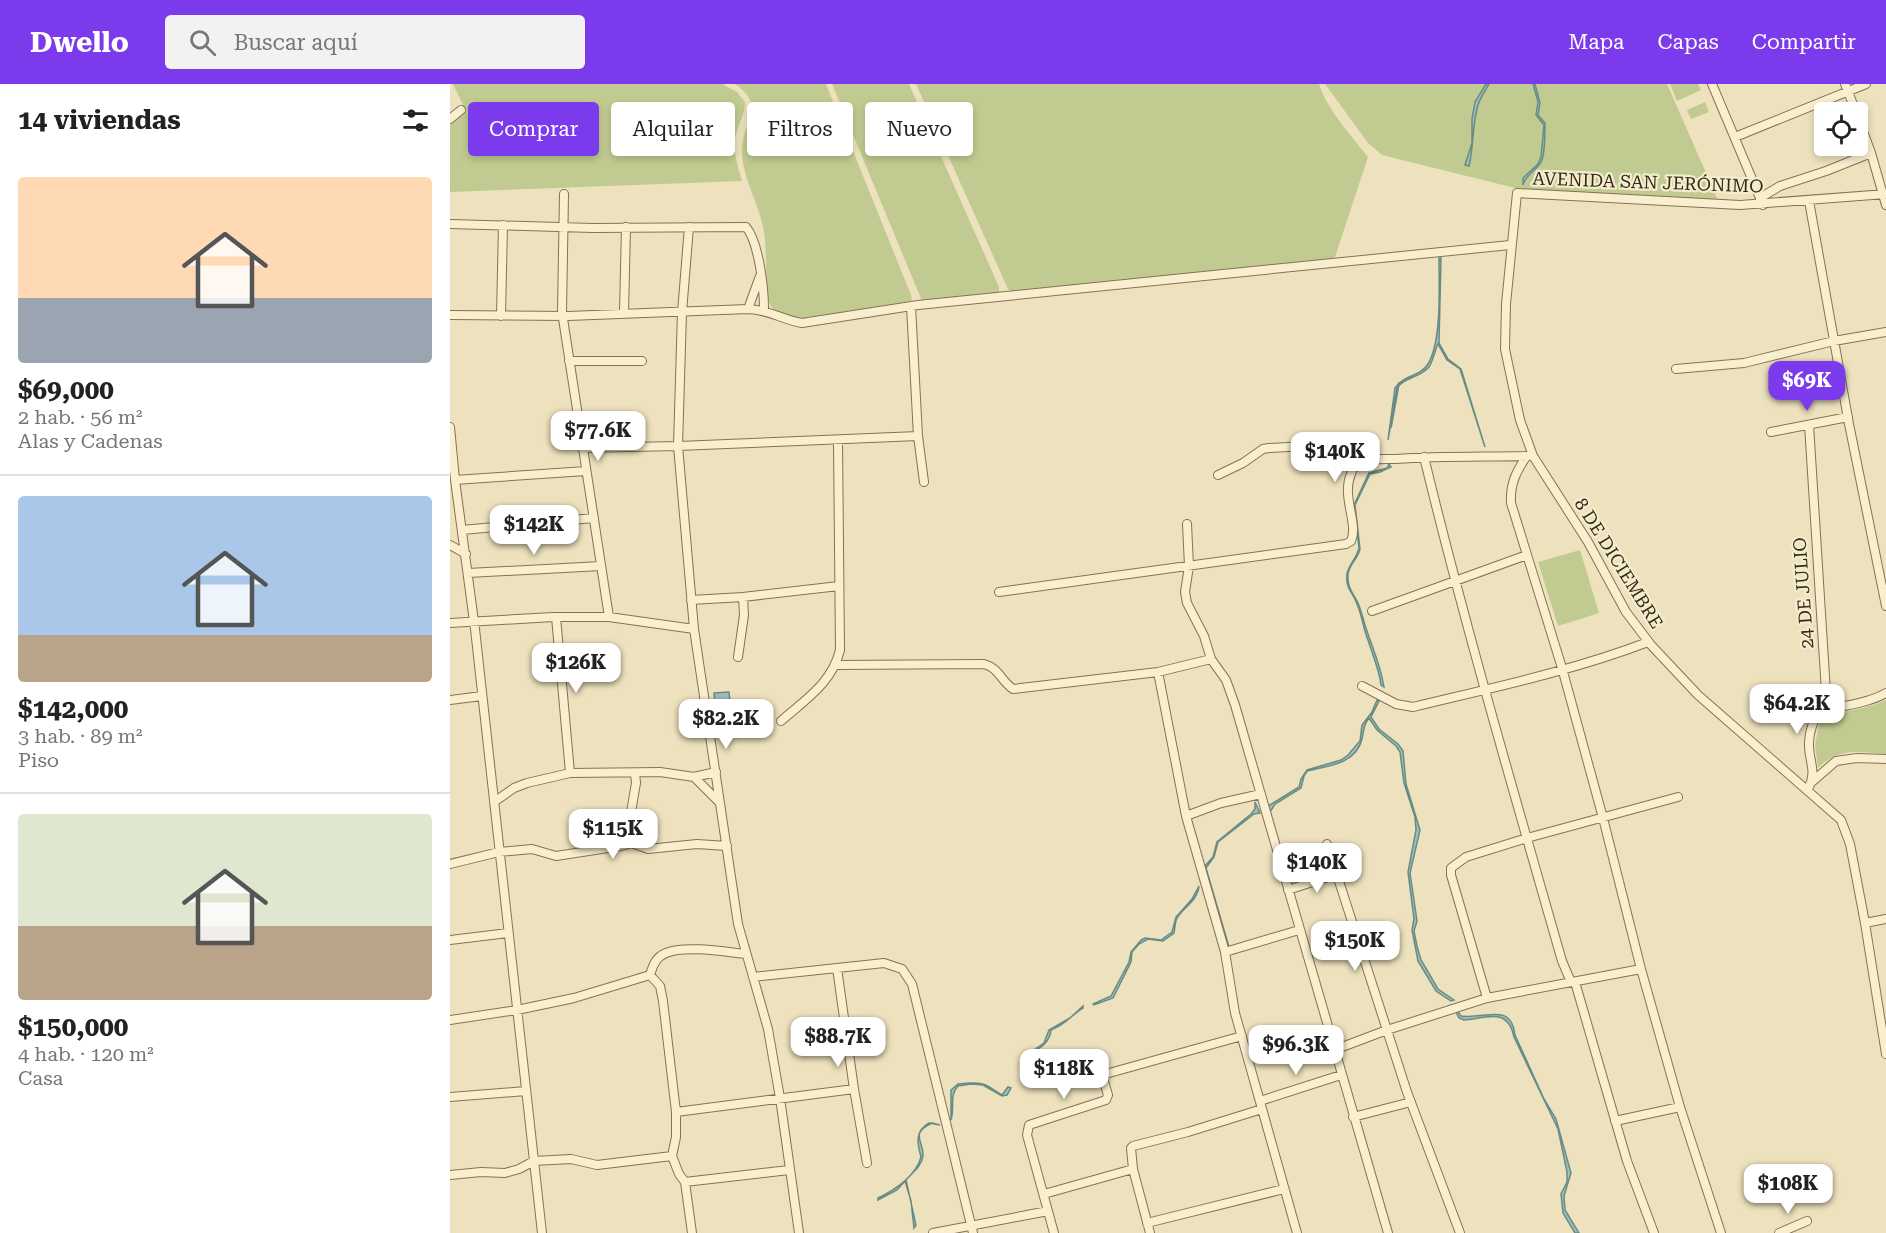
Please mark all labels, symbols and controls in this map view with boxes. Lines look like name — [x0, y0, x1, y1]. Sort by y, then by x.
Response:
search box — [165, 15, 585, 69]
text: Dwello — [30, 26, 129, 59]
icon: search — [186, 26, 219, 59]
text: Buscar aquí — [234, 30, 358, 55]
text: Mapa — [1568, 30, 1624, 54]
text: Capas — [1657, 30, 1719, 54]
text: Compartir — [1752, 30, 1856, 54]
chip: Comprar — [468, 102, 599, 156]
chip: Alquilar — [611, 102, 735, 156]
chip: Filtros — [747, 102, 853, 156]
chip: Nuevo — [865, 102, 973, 156]
map controls — [1814, 102, 1868, 156]
button: locate — [1814, 102, 1868, 156]
icon: filters — [399, 104, 432, 137]
text: 14 viviendas — [18, 105, 181, 135]
street label: AVENIDA SAN JERÓNIMO — [1532, 167, 1764, 197]
icon: home — [171, 216, 279, 324]
pin: $69K — [1771, 361, 1843, 412]
text: $69K — [1782, 368, 1832, 392]
text: $69,000 — [18, 375, 114, 405]
text: 2 hab. · 56 m² — [18, 405, 142, 429]
pin: $77.6K — [549, 411, 647, 462]
text: $77.6K — [565, 418, 631, 442]
text: Alas y Cadenas — [18, 429, 163, 453]
pin: $140K — [1293, 432, 1377, 483]
text: $140K — [1305, 439, 1365, 463]
street label: 8 DE DICIEMBRE — [1570, 494, 1668, 632]
pin: $142K — [492, 505, 576, 556]
text: $142K — [504, 512, 564, 536]
icon: home — [171, 535, 279, 643]
street label: 24 DE JULIO — [1789, 537, 1817, 649]
pin: $126K — [534, 643, 618, 694]
text: $126K — [546, 650, 606, 674]
pin: $64.2K — [1748, 684, 1846, 735]
text: $64.2K — [1764, 691, 1830, 715]
text: $142,000 — [18, 694, 128, 724]
pin: $82.2K — [677, 699, 775, 750]
text: $82.2K — [693, 706, 759, 730]
text: 3 hab. · 89 m² — [18, 724, 142, 748]
text: Piso — [18, 748, 59, 772]
pin: $115K — [571, 809, 655, 860]
text: $115K — [583, 816, 643, 840]
pin: $140K — [1275, 843, 1359, 894]
text: $140K — [1287, 850, 1347, 874]
icon: home — [171, 853, 279, 961]
pin: $150K — [1313, 921, 1397, 972]
text: $150K — [1325, 928, 1385, 952]
text: $150,000 — [18, 1012, 128, 1042]
pin: $88.7K — [789, 1017, 887, 1068]
text: $88.7K — [805, 1024, 871, 1048]
pin: $96.3K — [1247, 1025, 1345, 1076]
text: $96.3K — [1263, 1032, 1329, 1056]
text: 4 hab. · 120 m² — [18, 1042, 154, 1066]
pin: $118K — [1022, 1049, 1106, 1100]
text: $118K — [1034, 1056, 1094, 1080]
text: Casa — [18, 1066, 63, 1090]
pin: $108K — [1746, 1164, 1830, 1215]
text: $108K — [1758, 1171, 1818, 1195]

